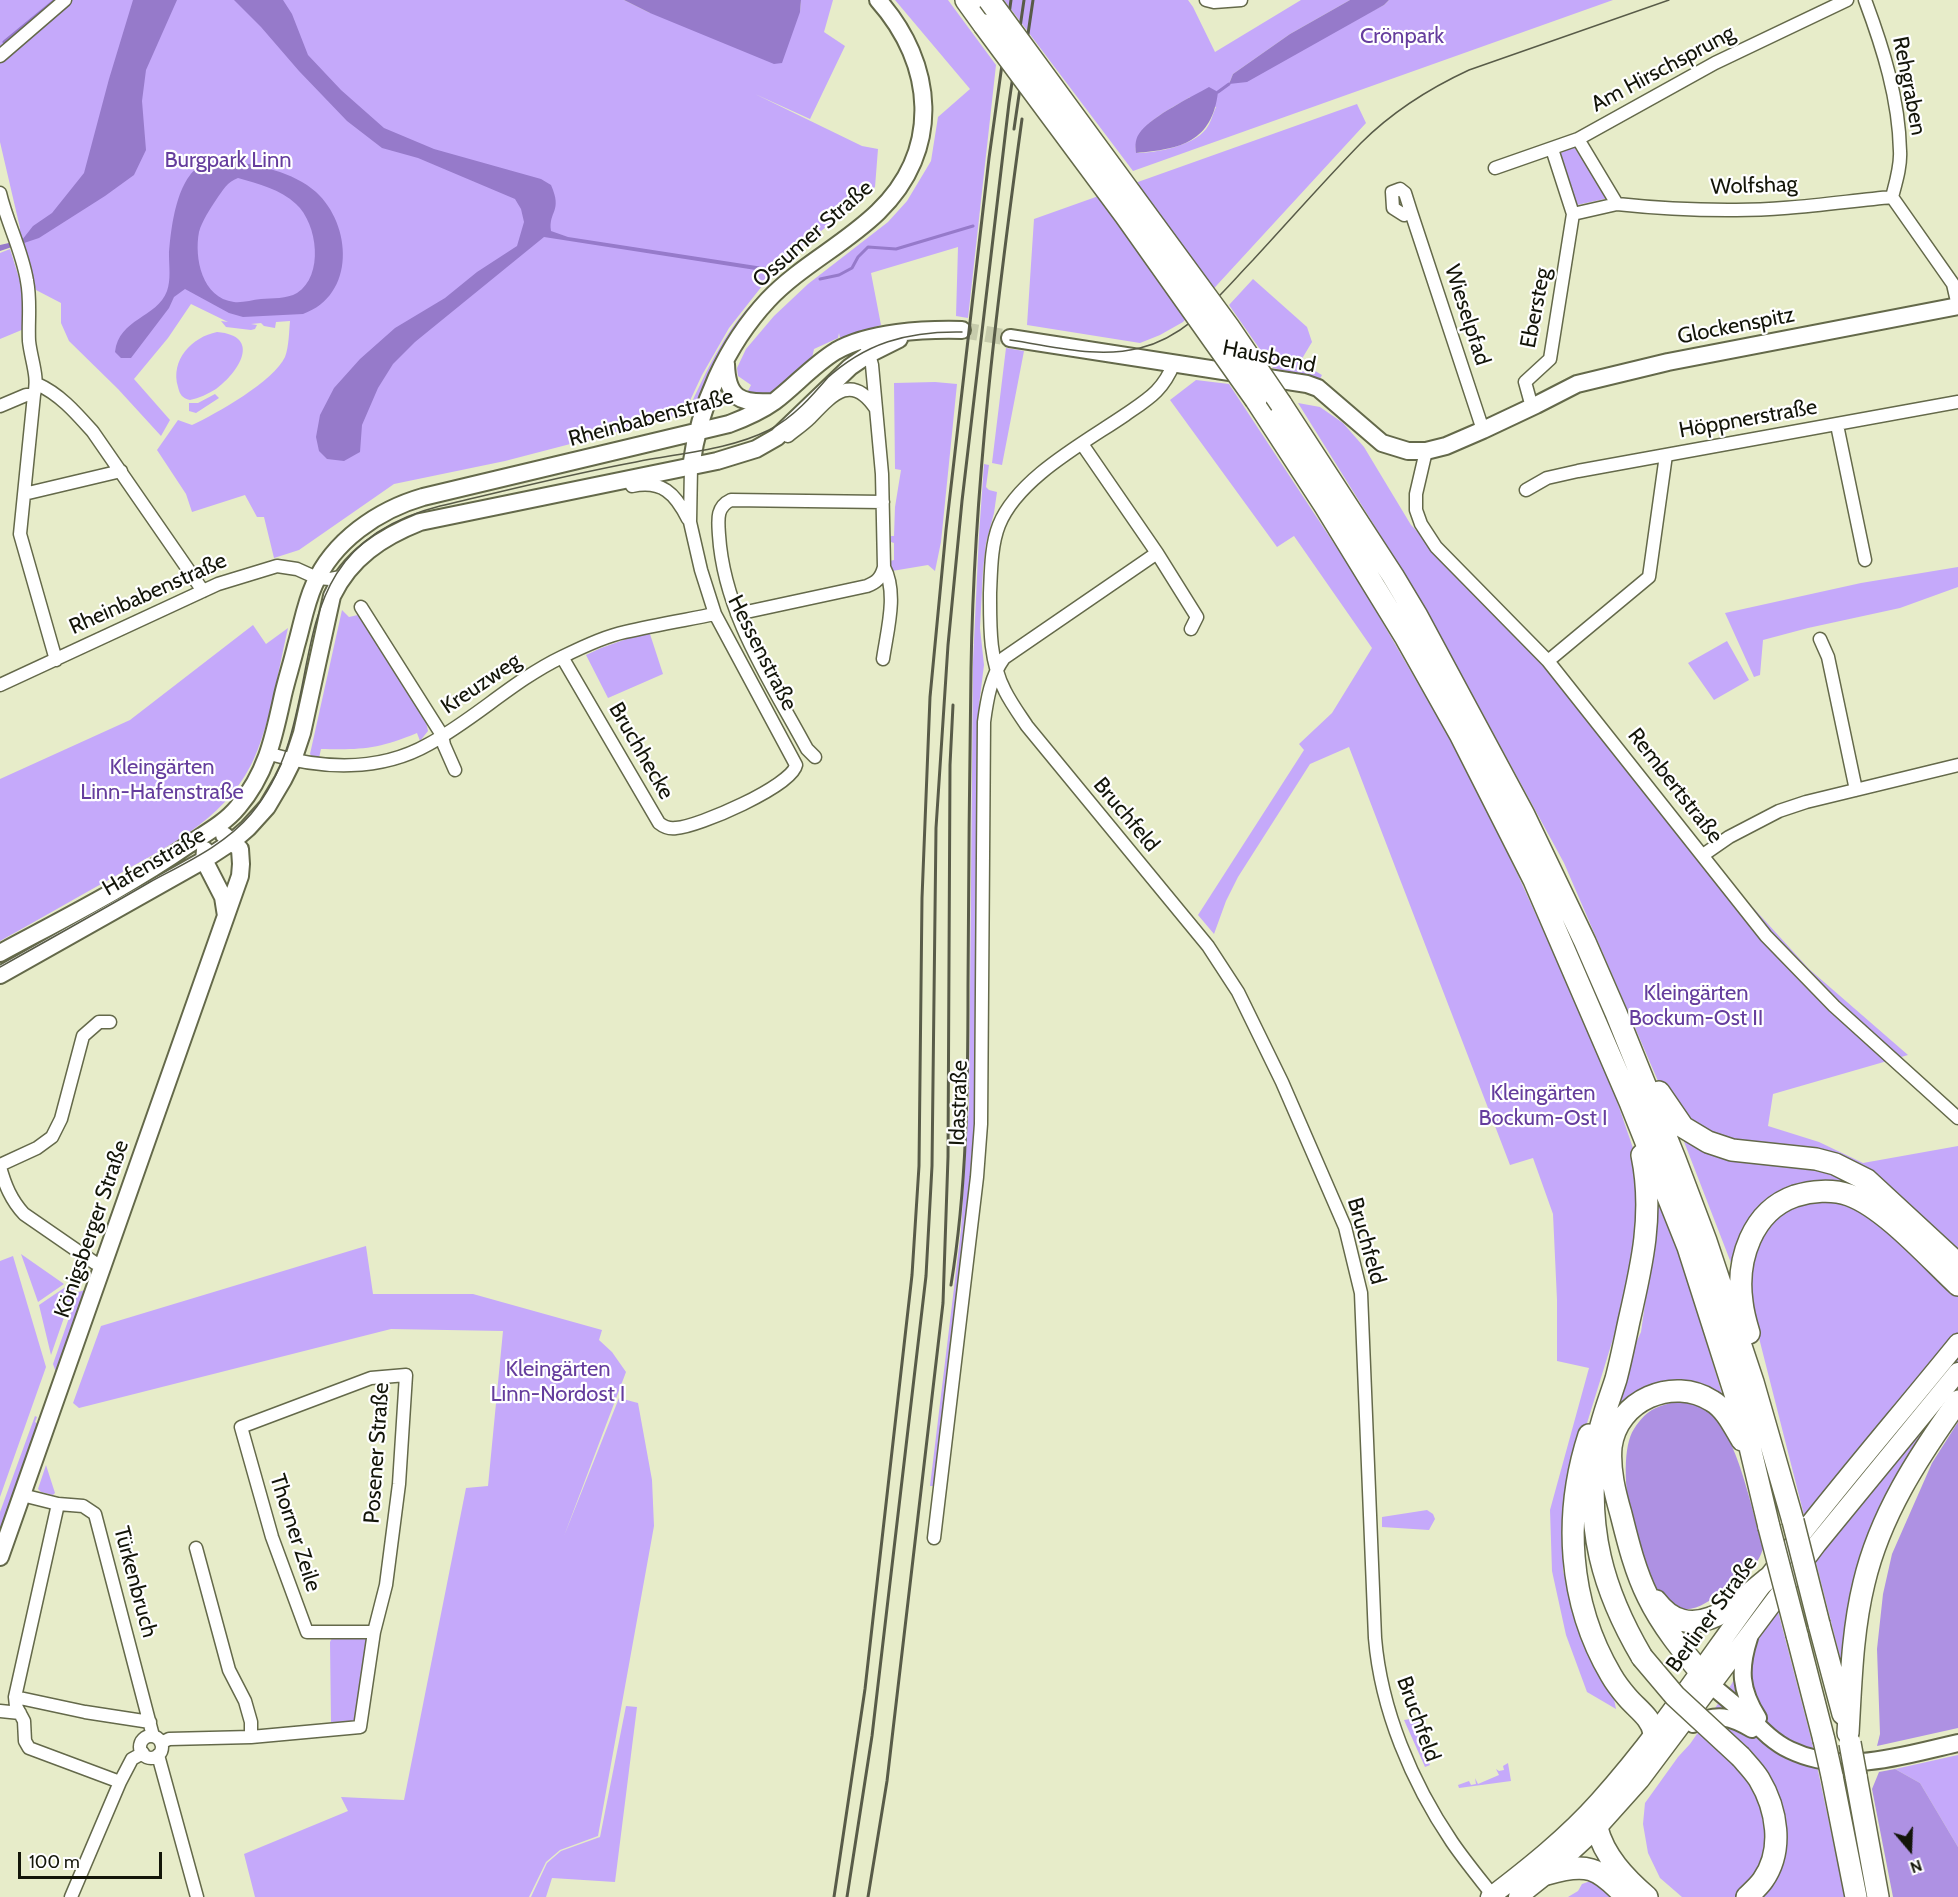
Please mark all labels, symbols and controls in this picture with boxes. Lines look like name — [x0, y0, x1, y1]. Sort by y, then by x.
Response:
street label: Am Hirschsprung — [1587, 20, 1739, 118]
park label: Crönpark — [1360, 24, 1444, 50]
street label: Rehgraben — [1886, 34, 1932, 138]
park label: Burgpark Linn — [164, 148, 292, 174]
street label: Wolfshag — [1710, 171, 1798, 201]
street label: Ossumer Straße — [748, 175, 878, 293]
street label: Wieselpfad — [1438, 261, 1496, 369]
street label: Ebersteg — [1515, 266, 1557, 350]
street label: Glockenspitz — [1675, 302, 1797, 350]
street label: Hausbend — [1220, 335, 1318, 379]
street label: Rheinbabenstraße — [566, 383, 736, 453]
street label: Höppnerstraße — [1677, 394, 1819, 444]
street label: Rheinbabenstraße — [65, 547, 231, 641]
street label: Hessenstraße — [722, 591, 802, 715]
street label: Kreuzweg — [436, 648, 526, 720]
street label: Bruchhecke — [603, 698, 679, 804]
street label: Rembertstraße — [1622, 723, 1728, 849]
park label: Kleingärten Linn-Hafenstraße — [80, 755, 244, 806]
street label: Bruchfeld — [1087, 772, 1165, 858]
street label: Hafenstraße — [98, 822, 210, 902]
park label: Kleingärten Bockum-Ost II — [1629, 981, 1763, 1032]
street label: Idastraße — [944, 1060, 974, 1146]
park label: Kleingärten Bockum-Ost I — [1478, 1081, 1608, 1132]
street label: Königsberger Straße — [49, 1137, 135, 1321]
street label: Bruchfeld — [1341, 1195, 1391, 1287]
park label: Kleingärten Linn-Nordost I — [491, 1357, 625, 1408]
street label: Posener Straße — [359, 1382, 395, 1524]
street label: Thorner Zeile — [264, 1471, 326, 1595]
street label: Türkenbruch — [108, 1524, 162, 1640]
street label: Berliner Straße — [1661, 1550, 1763, 1678]
street label: Bruchfeld — [1390, 1673, 1446, 1765]
north arrow — [1880, 1819, 1940, 1879]
scale bar — [21, 1840, 165, 1878]
text: 100 m — [29, 1851, 80, 1873]
text: N — [1908, 1856, 1924, 1877]

